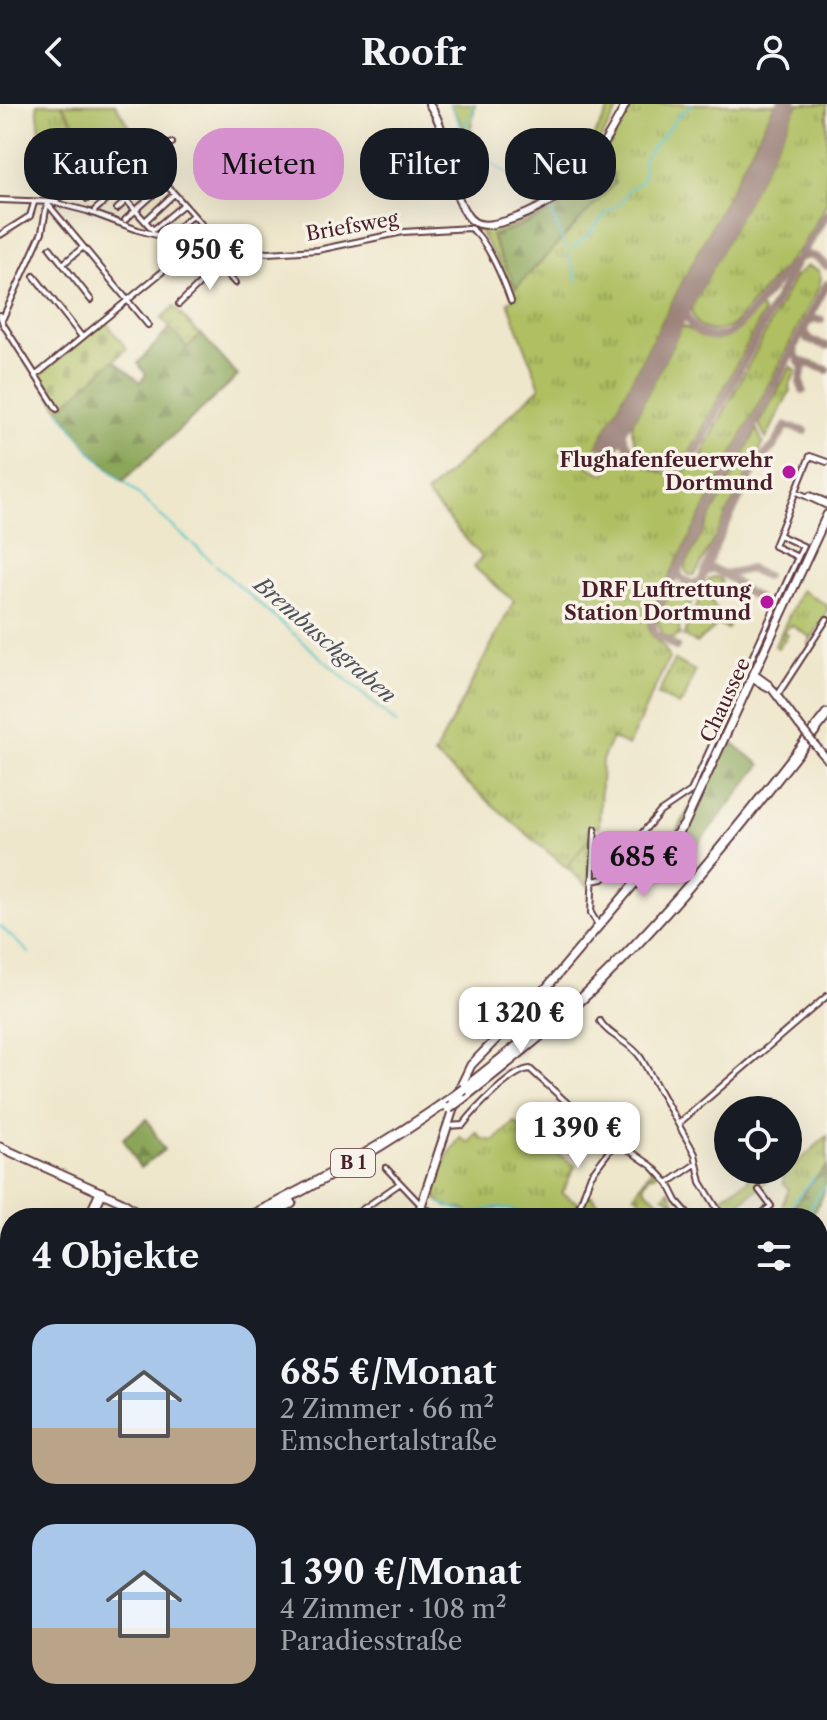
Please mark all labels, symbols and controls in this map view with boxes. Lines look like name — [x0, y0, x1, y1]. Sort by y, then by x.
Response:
icon: back — [32, 30, 76, 74]
text: Roofr — [361, 30, 466, 74]
icon: person — [751, 30, 795, 74]
chip: Kaufen — [24, 128, 177, 200]
chip: Mieten — [193, 128, 344, 200]
chip: Filter — [360, 128, 489, 200]
chip: Neu — [505, 128, 616, 200]
street label: Briefsweg — [304, 206, 400, 246]
pin: 950 € — [154, 224, 266, 292]
text: 950 € — [175, 234, 245, 266]
place label: Flughafenfeuerwehr Dortmund — [560, 448, 774, 495]
marker: Flughafenfeuerwehr Dortmund — [780, 463, 798, 481]
water label: Brembuschgraben — [247, 570, 401, 709]
place label: DRF Luftrettung Station Dortmund — [564, 578, 752, 625]
marker: DRF Luftrettung Station Dortmund — [758, 593, 776, 611]
street label: Chaussee — [695, 654, 755, 746]
pin: 685 € — [588, 831, 700, 899]
text: 685 € — [610, 841, 678, 873]
pin: 1 320 € — [447, 987, 595, 1055]
text: 1 320 € — [477, 997, 565, 1029]
map controls — [714, 1096, 802, 1184]
button: locate — [714, 1096, 802, 1184]
pin: 1 390 € — [504, 1102, 652, 1170]
text: 1 390 € — [534, 1112, 622, 1144]
road number: B 1 — [331, 1149, 375, 1177]
icon: filters — [752, 1234, 796, 1278]
text: 4 Objekte — [32, 1235, 199, 1277]
text: 685 €/Monat — [280, 1351, 496, 1393]
icon: home — [96, 1356, 192, 1452]
text: 2 Zimmer · 66 m² — [280, 1393, 494, 1425]
text: Emschertalstraße — [280, 1425, 497, 1457]
text: 1 390 €/Monat — [280, 1551, 521, 1593]
icon: home — [96, 1556, 192, 1652]
text: 4 Zimmer · 108 m² — [280, 1593, 507, 1625]
text: Paradiesstraße — [280, 1625, 462, 1657]

